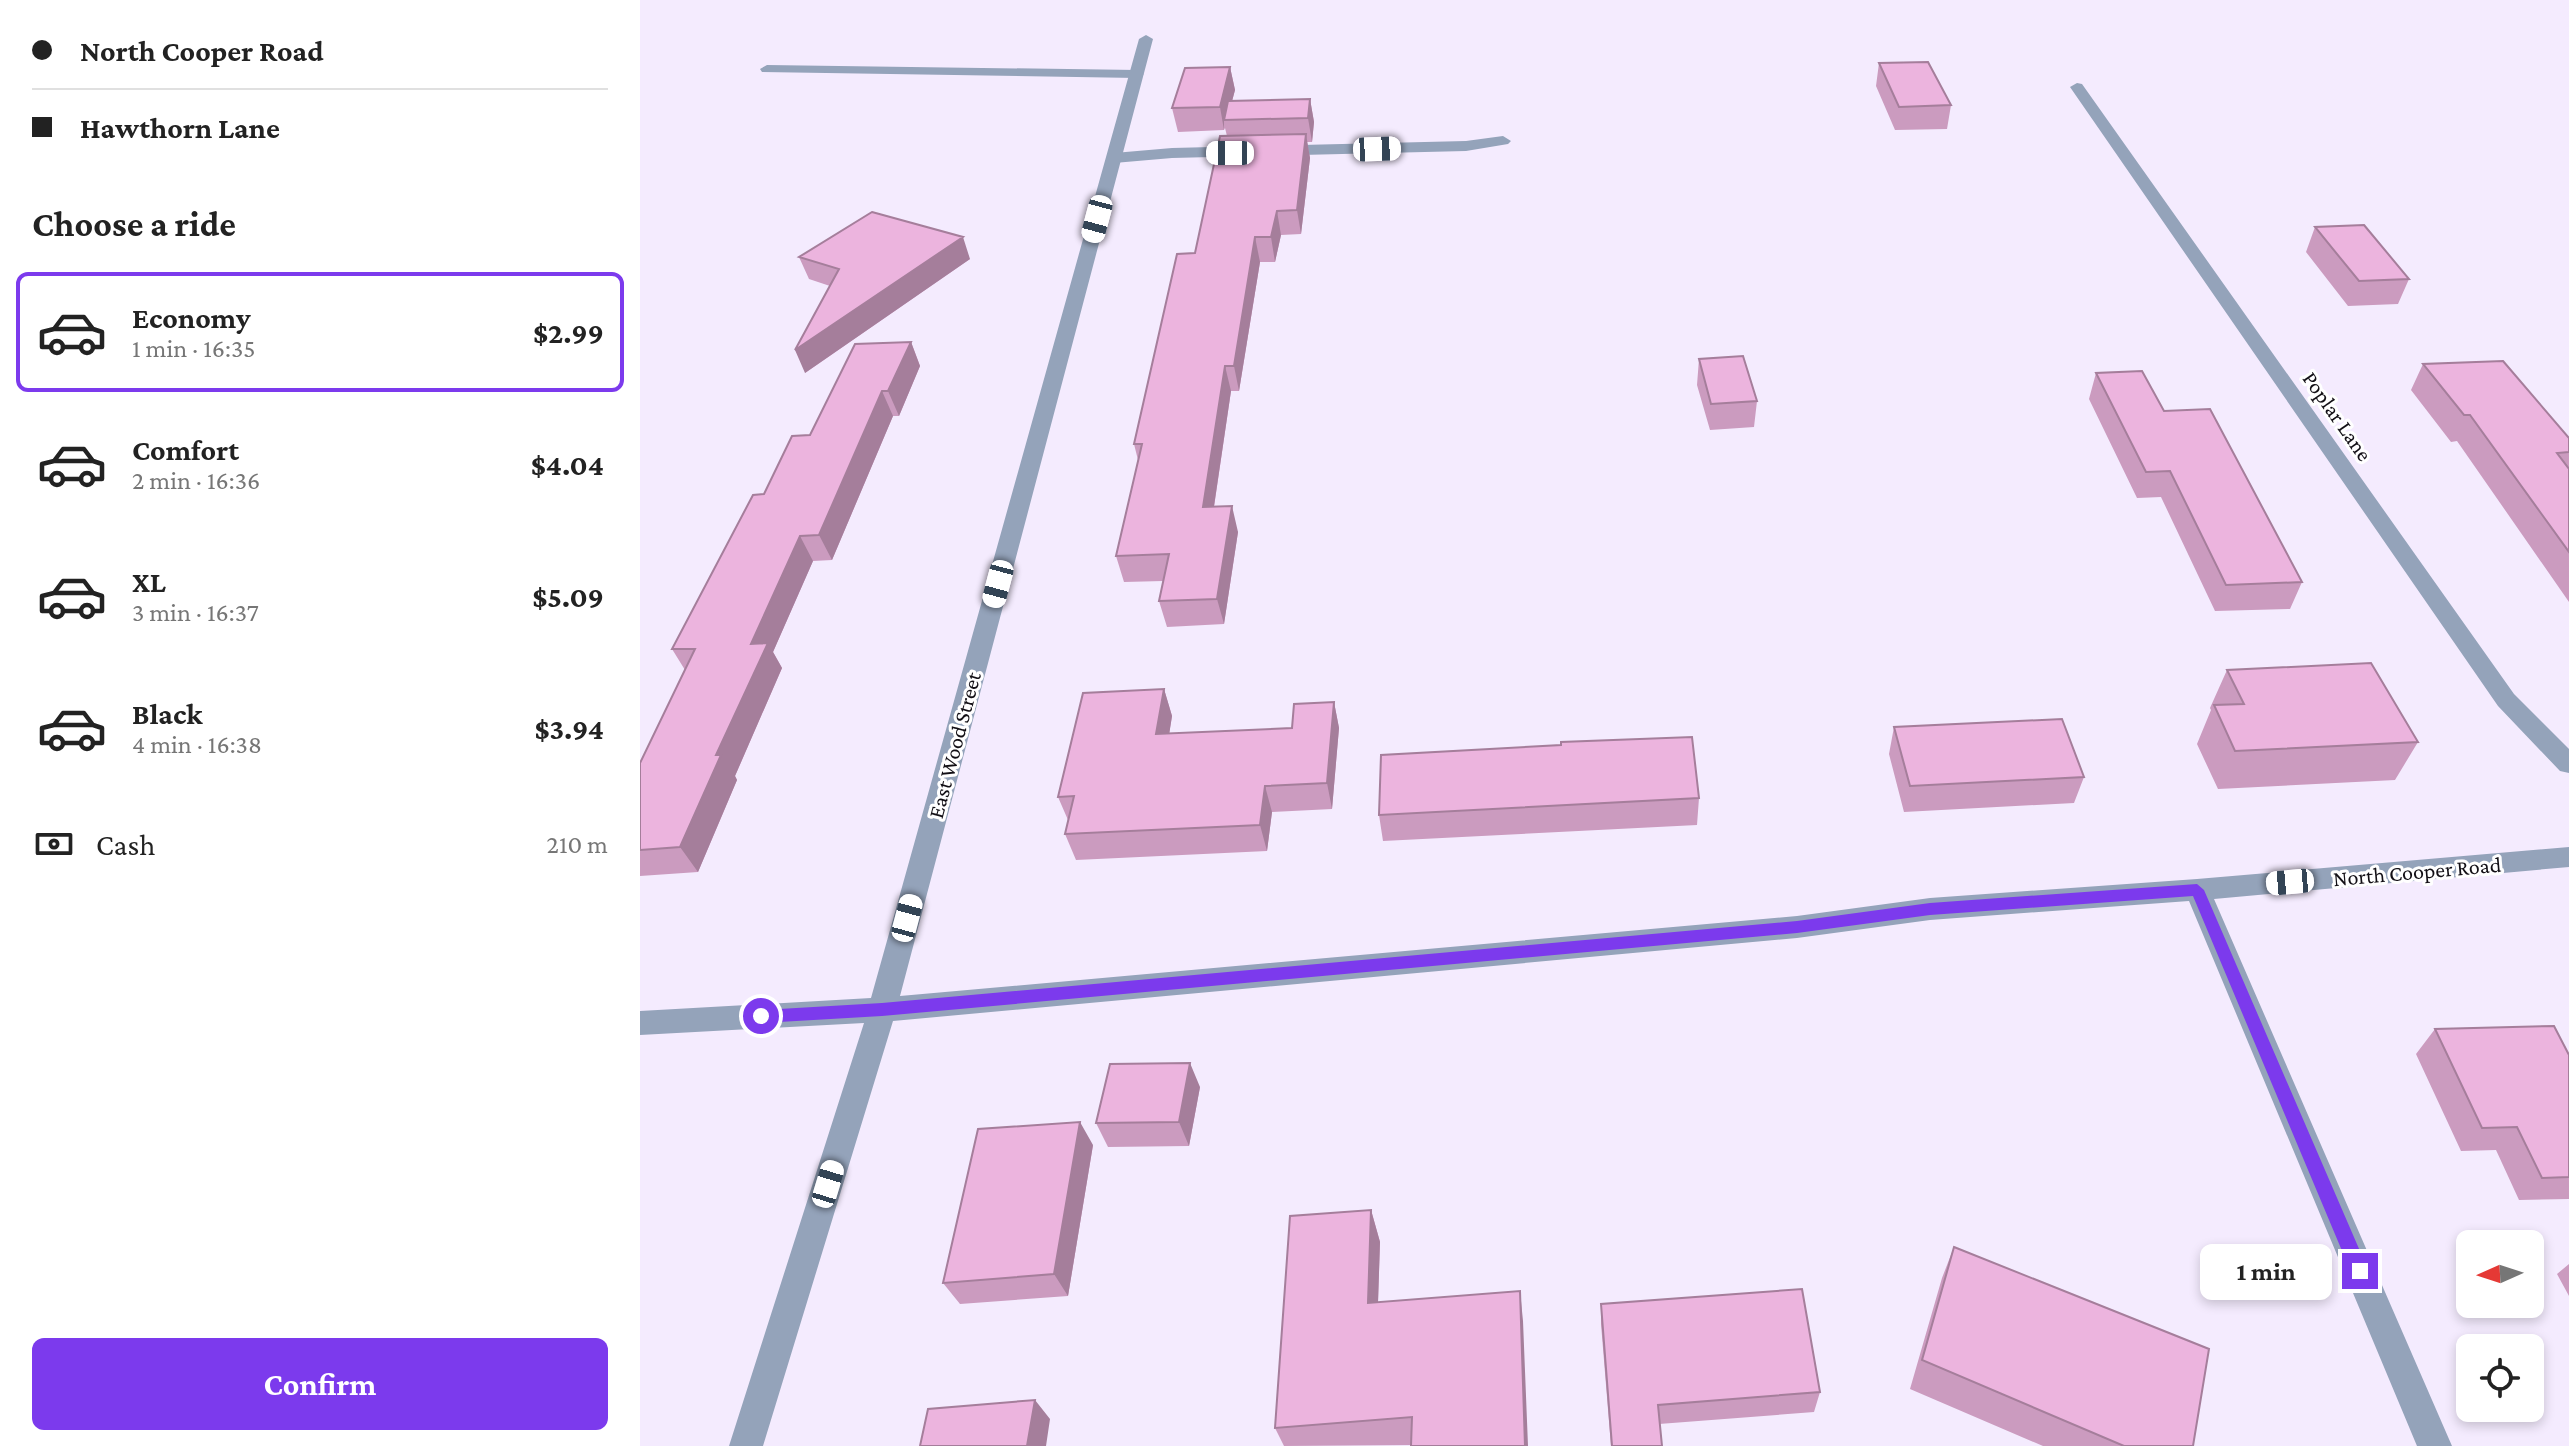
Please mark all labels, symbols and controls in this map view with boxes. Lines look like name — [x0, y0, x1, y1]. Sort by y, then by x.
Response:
text: North Cooper Road — [80, 34, 324, 67]
text: Hawthorn Lane — [80, 111, 280, 144]
car — [1353, 136, 1401, 162]
car — [1206, 141, 1254, 165]
car — [1079, 193, 1115, 245]
text: Choose a ride — [32, 204, 236, 244]
icon: car — [36, 296, 108, 368]
text: Economy — [132, 301, 251, 334]
text: $2.99 — [533, 316, 604, 349]
text: 1 min · 16:35 — [132, 334, 256, 363]
street label: Poplar Lane — [2298, 367, 2378, 466]
icon: car — [36, 428, 108, 500]
text: Comfort — [132, 433, 239, 466]
text: $4.04 — [531, 448, 604, 481]
text: 2 min · 16:36 — [132, 466, 260, 495]
car — [980, 558, 1016, 610]
icon: car — [36, 560, 108, 632]
text: XL — [132, 565, 166, 598]
text: $5.09 — [532, 580, 604, 613]
text: 3 min · 16:37 — [132, 598, 259, 627]
street label: East Wood Street — [923, 669, 986, 821]
icon: car — [36, 692, 108, 764]
text: Black — [132, 697, 203, 730]
text: $3.94 — [534, 712, 604, 745]
text: 4 min · 16:38 — [132, 730, 262, 759]
icon: cash — [32, 822, 76, 866]
text: Cash — [96, 828, 155, 861]
text: 210 m — [547, 830, 608, 859]
street label: North Cooper Road — [2332, 852, 2503, 891]
car — [2265, 868, 2315, 896]
car — [889, 892, 925, 944]
route start — [743, 998, 779, 1034]
car — [810, 1158, 846, 1210]
north arrow — [2456, 1230, 2544, 1318]
map controls — [2456, 1230, 2544, 1422]
callout: 1 min — [2200, 1243, 2332, 1299]
route end — [2342, 1253, 2378, 1289]
text: 1 min — [2236, 1257, 2296, 1286]
button: locate — [2456, 1334, 2544, 1422]
button: Confirm — [32, 1338, 608, 1430]

